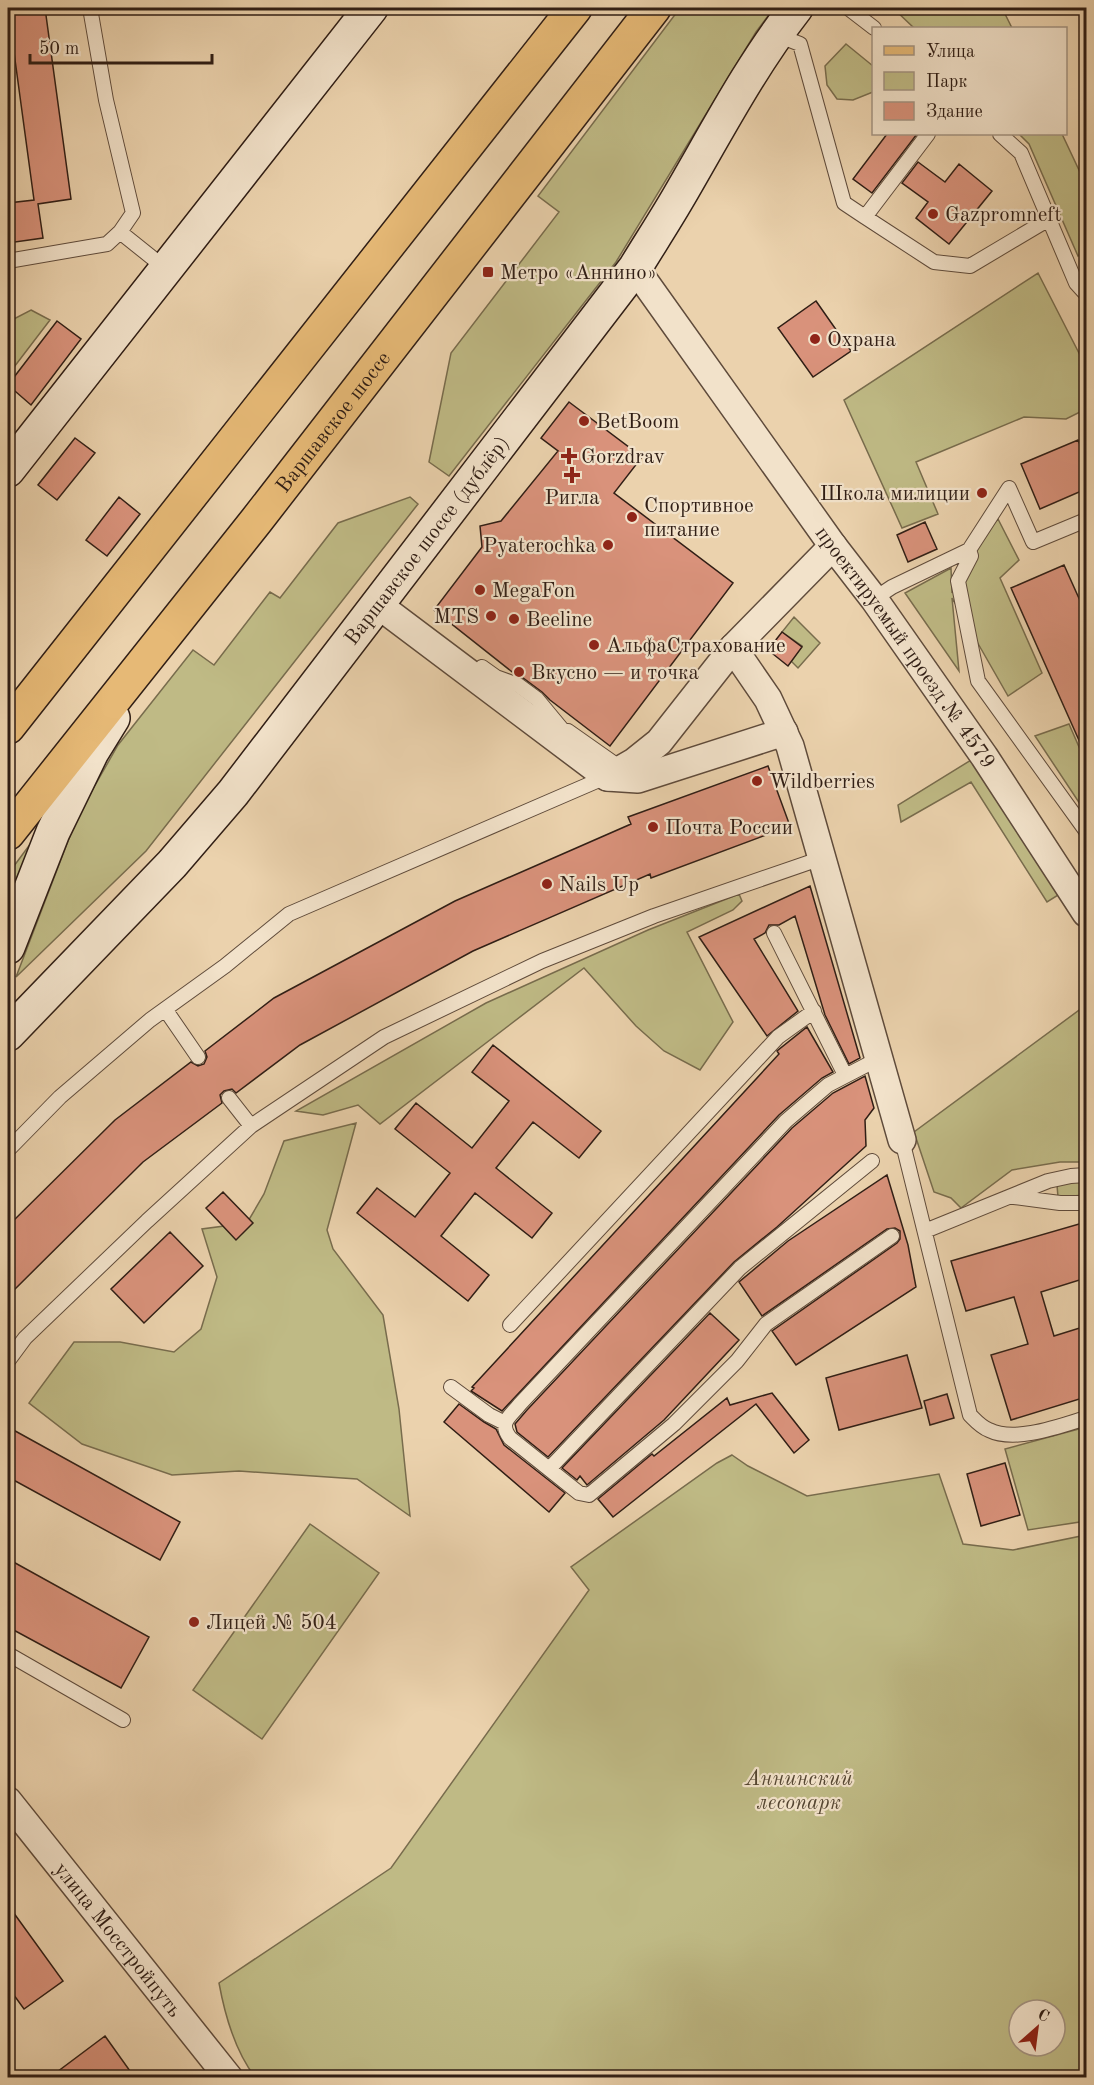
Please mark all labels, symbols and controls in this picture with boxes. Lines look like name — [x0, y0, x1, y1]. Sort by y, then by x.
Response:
scale bar — [30, 27, 212, 65]
legend — [872, 27, 1067, 135]
text: 50 m — [39, 40, 79, 58]
text: Улица — [926, 43, 975, 61]
text: Парк — [926, 73, 967, 91]
text: Здание — [926, 103, 983, 121]
place label: Gazpromneft — [945, 205, 1062, 226]
marker: Gazpromneft — [926, 207, 940, 221]
place label: Метро «Аннино» — [500, 263, 657, 284]
marker: Метро «Аннино» — [481, 265, 495, 279]
place label: Охрана — [827, 330, 896, 351]
marker: Охрана — [808, 332, 822, 346]
street label: Варшавское шоссе — [273, 348, 395, 497]
place label: BetBoom — [596, 412, 680, 433]
marker: BetBoom — [577, 414, 591, 428]
street label: Варшавское шоссе (дублёр) — [341, 433, 514, 650]
place label: Gorzdrav — [581, 447, 665, 468]
marker: Gorzdrav — [562, 449, 576, 463]
marker: Ригла — [565, 468, 579, 482]
place label: Школа милиции — [820, 484, 970, 505]
marker: Школа милиции — [975, 486, 989, 500]
place label: Ригла — [544, 488, 600, 509]
place label: Спортивное питание — [644, 496, 754, 541]
marker: Спортивное питание — [625, 510, 639, 524]
street label: проектируемый проезд № 4579 — [811, 523, 998, 773]
place label: Pyaterochka — [483, 536, 596, 557]
marker: Pyaterochka — [601, 538, 615, 552]
place label: MegaFon — [492, 581, 575, 602]
marker: MegaFon — [473, 583, 487, 597]
place label: MTS — [433, 607, 479, 628]
marker: MTS — [484, 609, 498, 623]
place label: Beeline — [526, 610, 592, 631]
marker: Beeline — [507, 612, 521, 626]
place label: АльфаСтрахование — [606, 636, 786, 657]
marker: АльфаСтрахование — [587, 638, 601, 652]
place label: Вкусно — и точка — [531, 663, 699, 684]
marker: Вкусно — и точка — [512, 665, 526, 679]
place label: Wildberries — [769, 772, 875, 793]
marker: Wildberries — [750, 774, 764, 788]
place label: Почта России — [665, 818, 793, 839]
marker: Почта России — [646, 820, 660, 834]
place label: Nails Up — [559, 875, 639, 896]
marker: Nails Up — [540, 877, 554, 891]
place label: Лицей № 504 — [206, 1613, 337, 1634]
marker: Лицей № 504 — [187, 1615, 201, 1629]
park label: Аннинский лесопарк — [744, 1769, 853, 1814]
street label: улица Мосстройпуть — [49, 1859, 185, 2022]
north arrow — [1007, 1998, 1067, 2058]
text: С — [1035, 2007, 1052, 2026]

